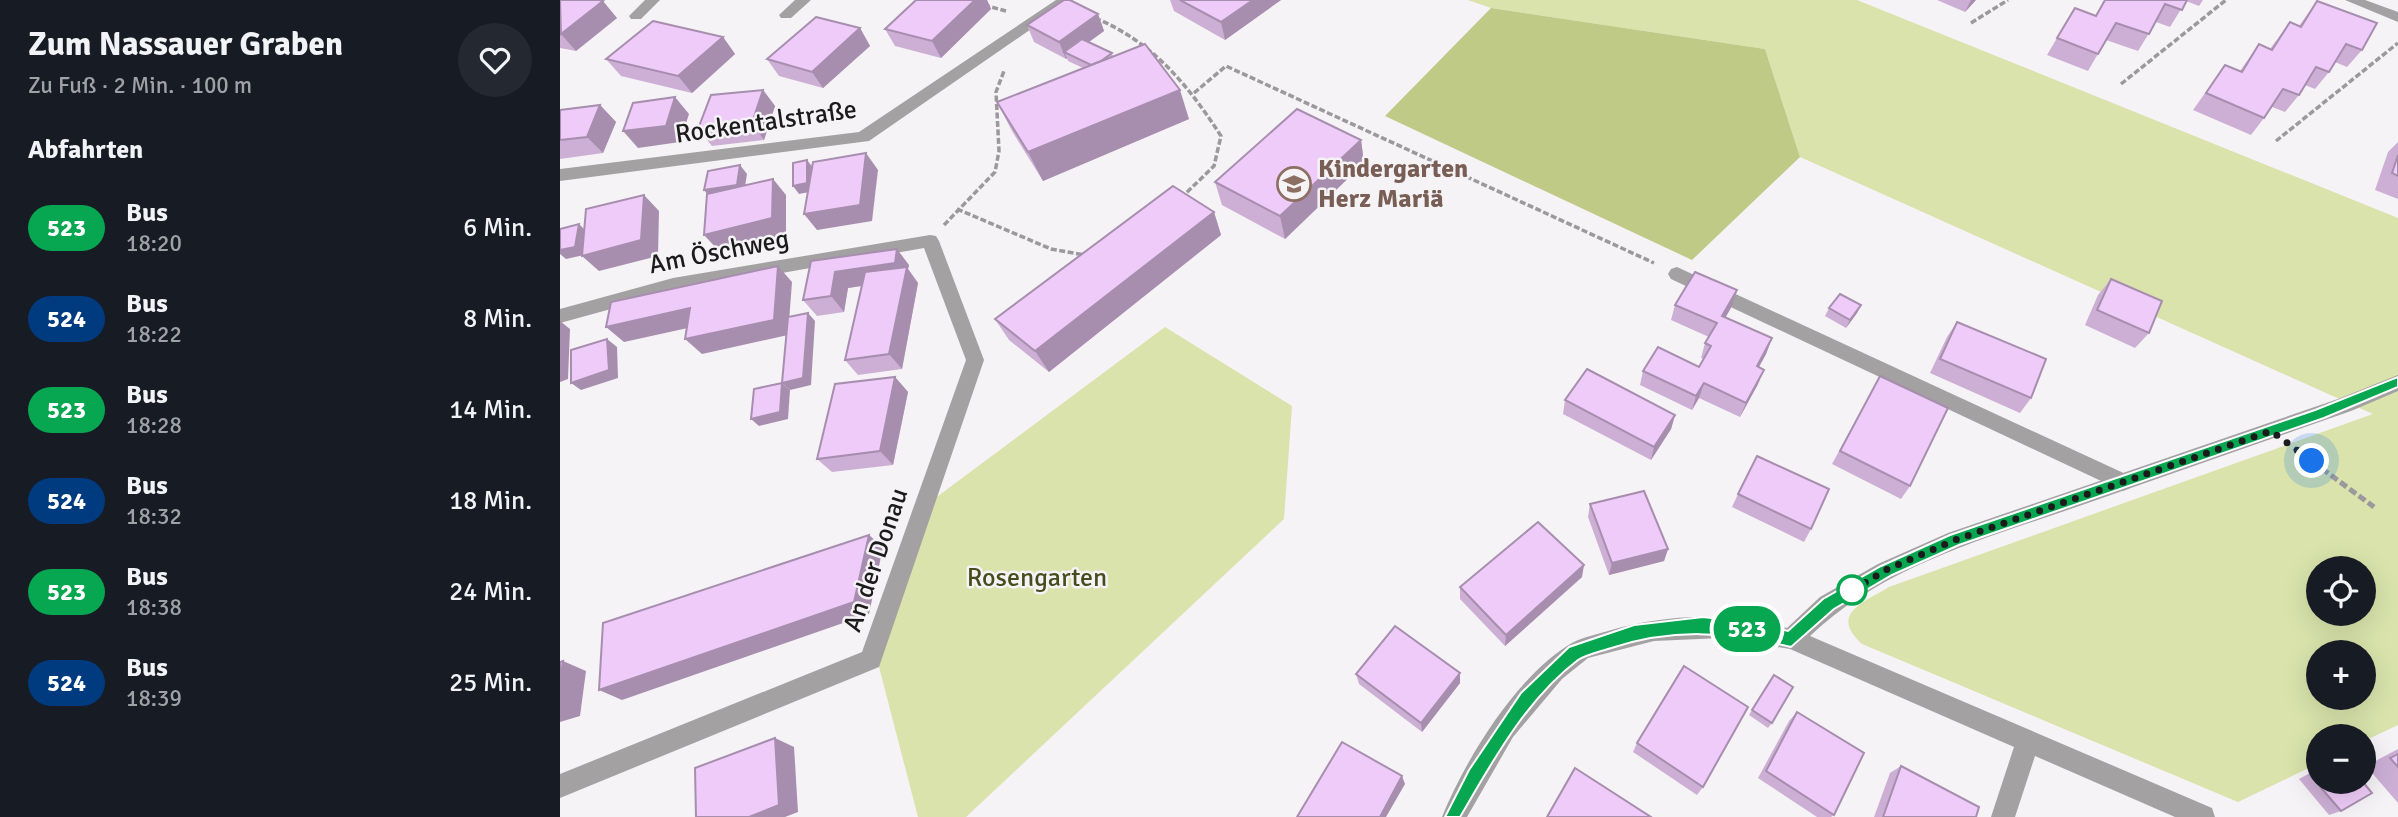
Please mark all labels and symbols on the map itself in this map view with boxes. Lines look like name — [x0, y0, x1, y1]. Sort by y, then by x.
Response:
street label: Rockentalstraße — [673, 93, 859, 151]
place label: Kindergarten Herz Mariä — [1318, 153, 1468, 215]
school or university icon: Kindergarten Herz Mariä — [1275, 165, 1313, 203]
street label: Am Öschweg — [646, 223, 792, 281]
your location — [2294, 443, 2329, 478]
street label: An der Donau — [836, 484, 916, 636]
park label: Rosengarten — [967, 562, 1107, 594]
unlabelled marker — [1837, 575, 1867, 605]
line badge: 523 — [1707, 606, 1787, 652]

